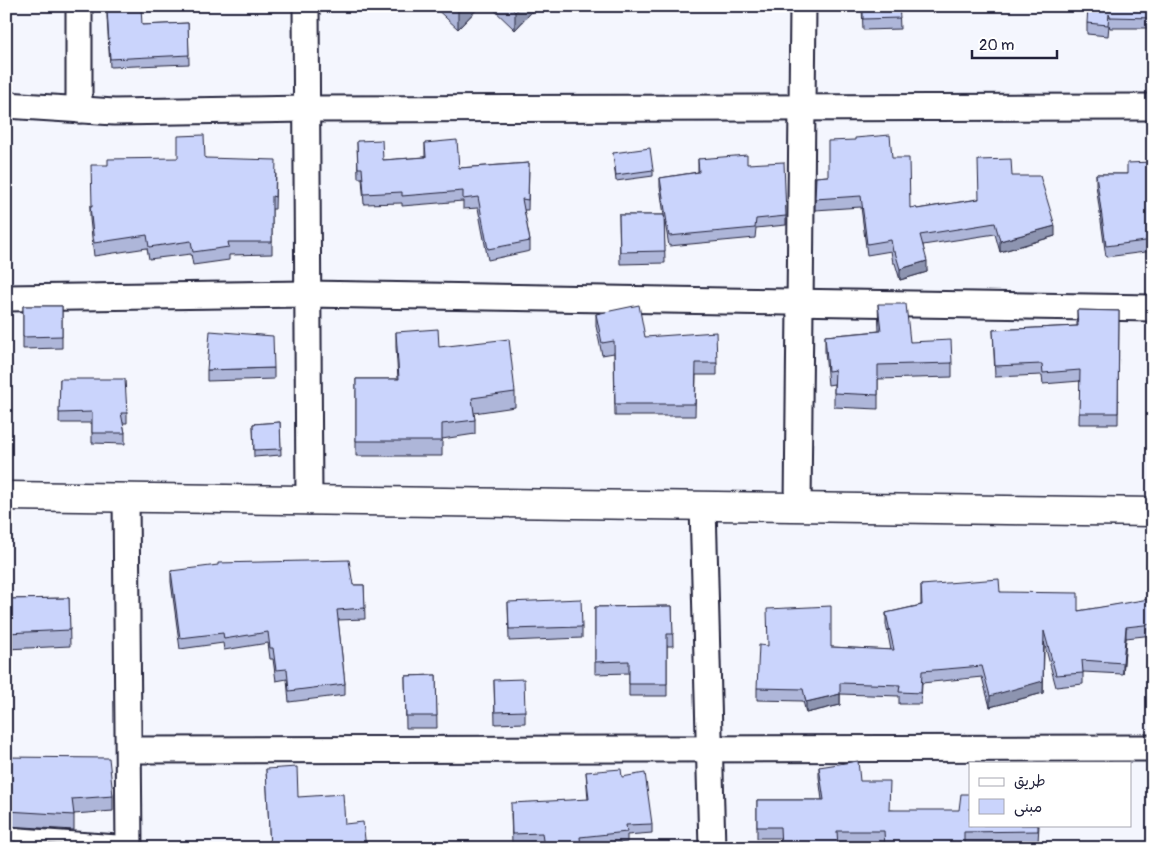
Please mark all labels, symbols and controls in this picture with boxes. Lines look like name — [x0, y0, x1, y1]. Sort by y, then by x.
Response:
scale bar — [972, 28, 1056, 60]
text: 20 m — [979, 36, 1014, 55]
legend — [969, 762, 1132, 826]
text: طريق — [1014, 772, 1046, 791]
text: مبنى — [1014, 798, 1042, 817]

